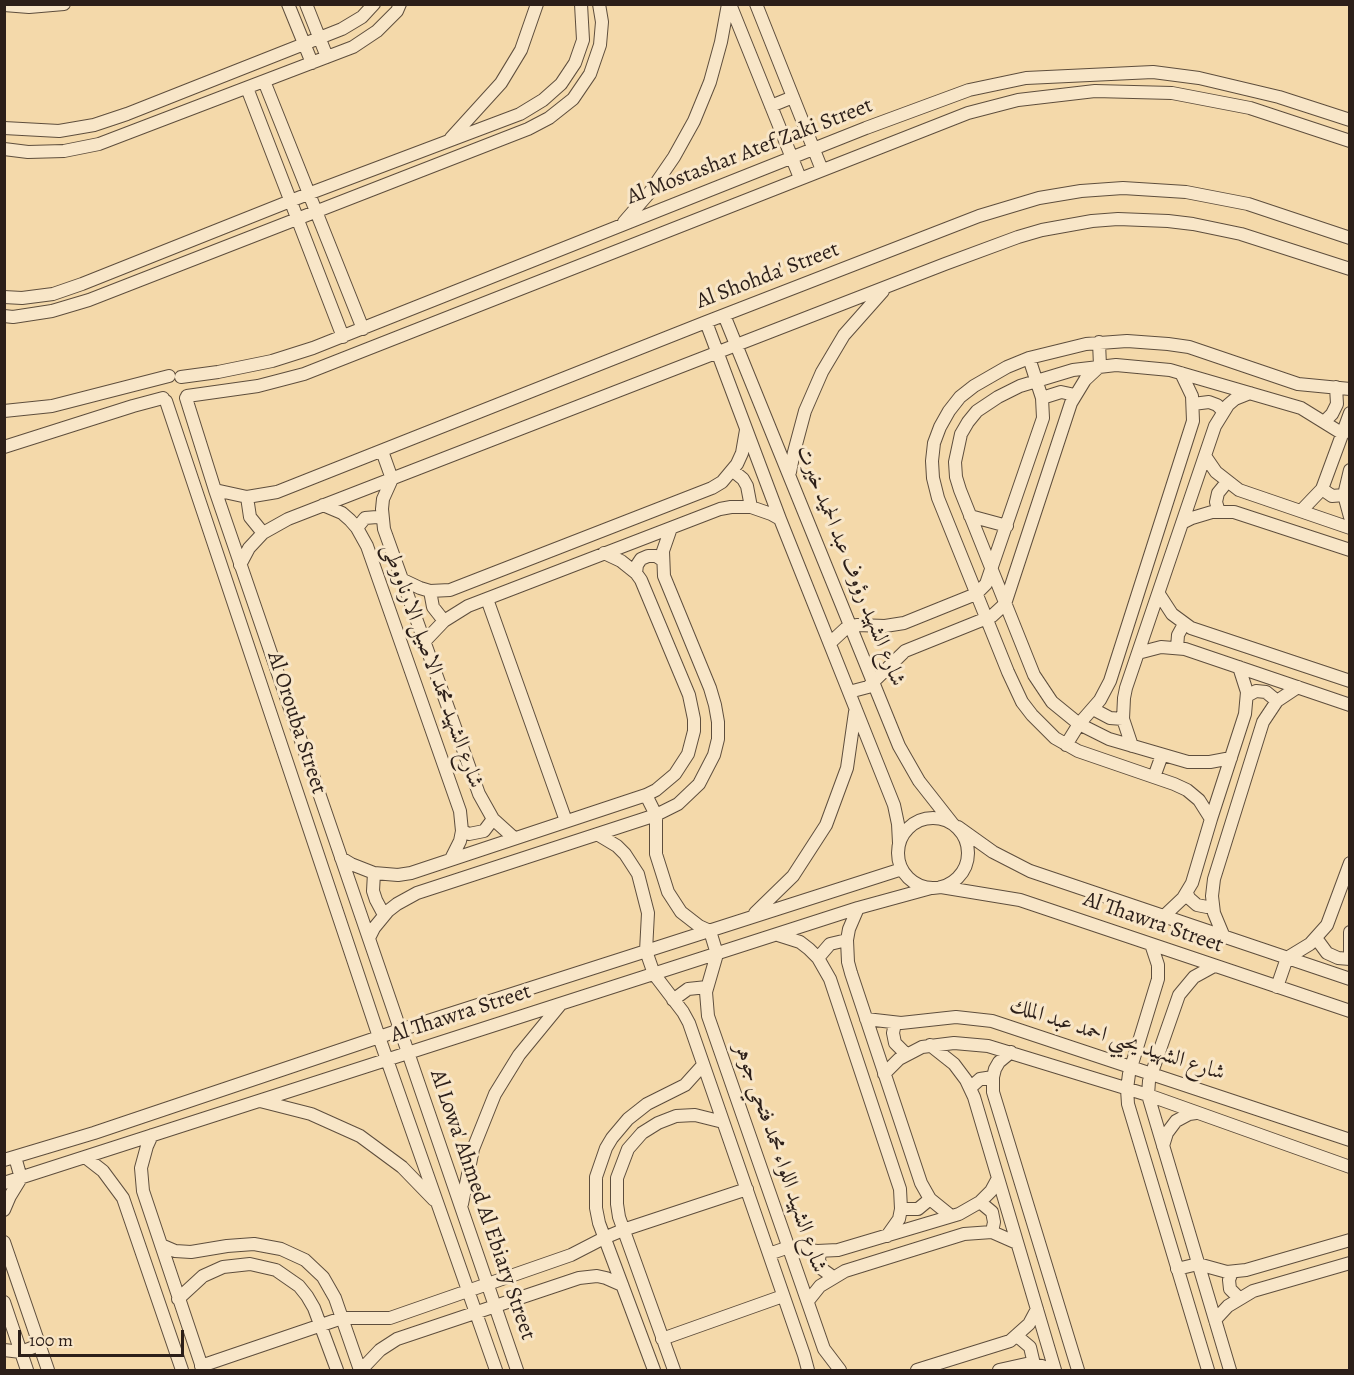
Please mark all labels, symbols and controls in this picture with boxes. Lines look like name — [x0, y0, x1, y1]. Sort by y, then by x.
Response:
street label: Al Mostashar Atef Zaki Street — [623, 93, 877, 211]
street label: Al Shohda' Street — [693, 237, 843, 315]
street label: شارع الشهيد رؤوف عبد الحميد خيرت — [790, 442, 910, 690]
street label: شارع الشهيد محمد الاصيل الارناووطى — [375, 540, 489, 792]
street label: Al Orouba Street — [261, 648, 331, 798]
street label: Al Thawra Street — [1080, 887, 1226, 959]
street label: Al Thawra Street — [387, 979, 535, 1049]
street label: شارع الشهيد يحيي احمد عبد الملك — [1006, 993, 1228, 1087]
street label: شارع الشهيد اللواء محمد فتحي جوهر — [728, 1040, 832, 1276]
street label: Al Lowa' Ahmed Al Ebiary Street — [423, 1066, 541, 1344]
scale bar — [21, 1318, 188, 1356]
text: 100 m — [29, 1328, 73, 1352]

